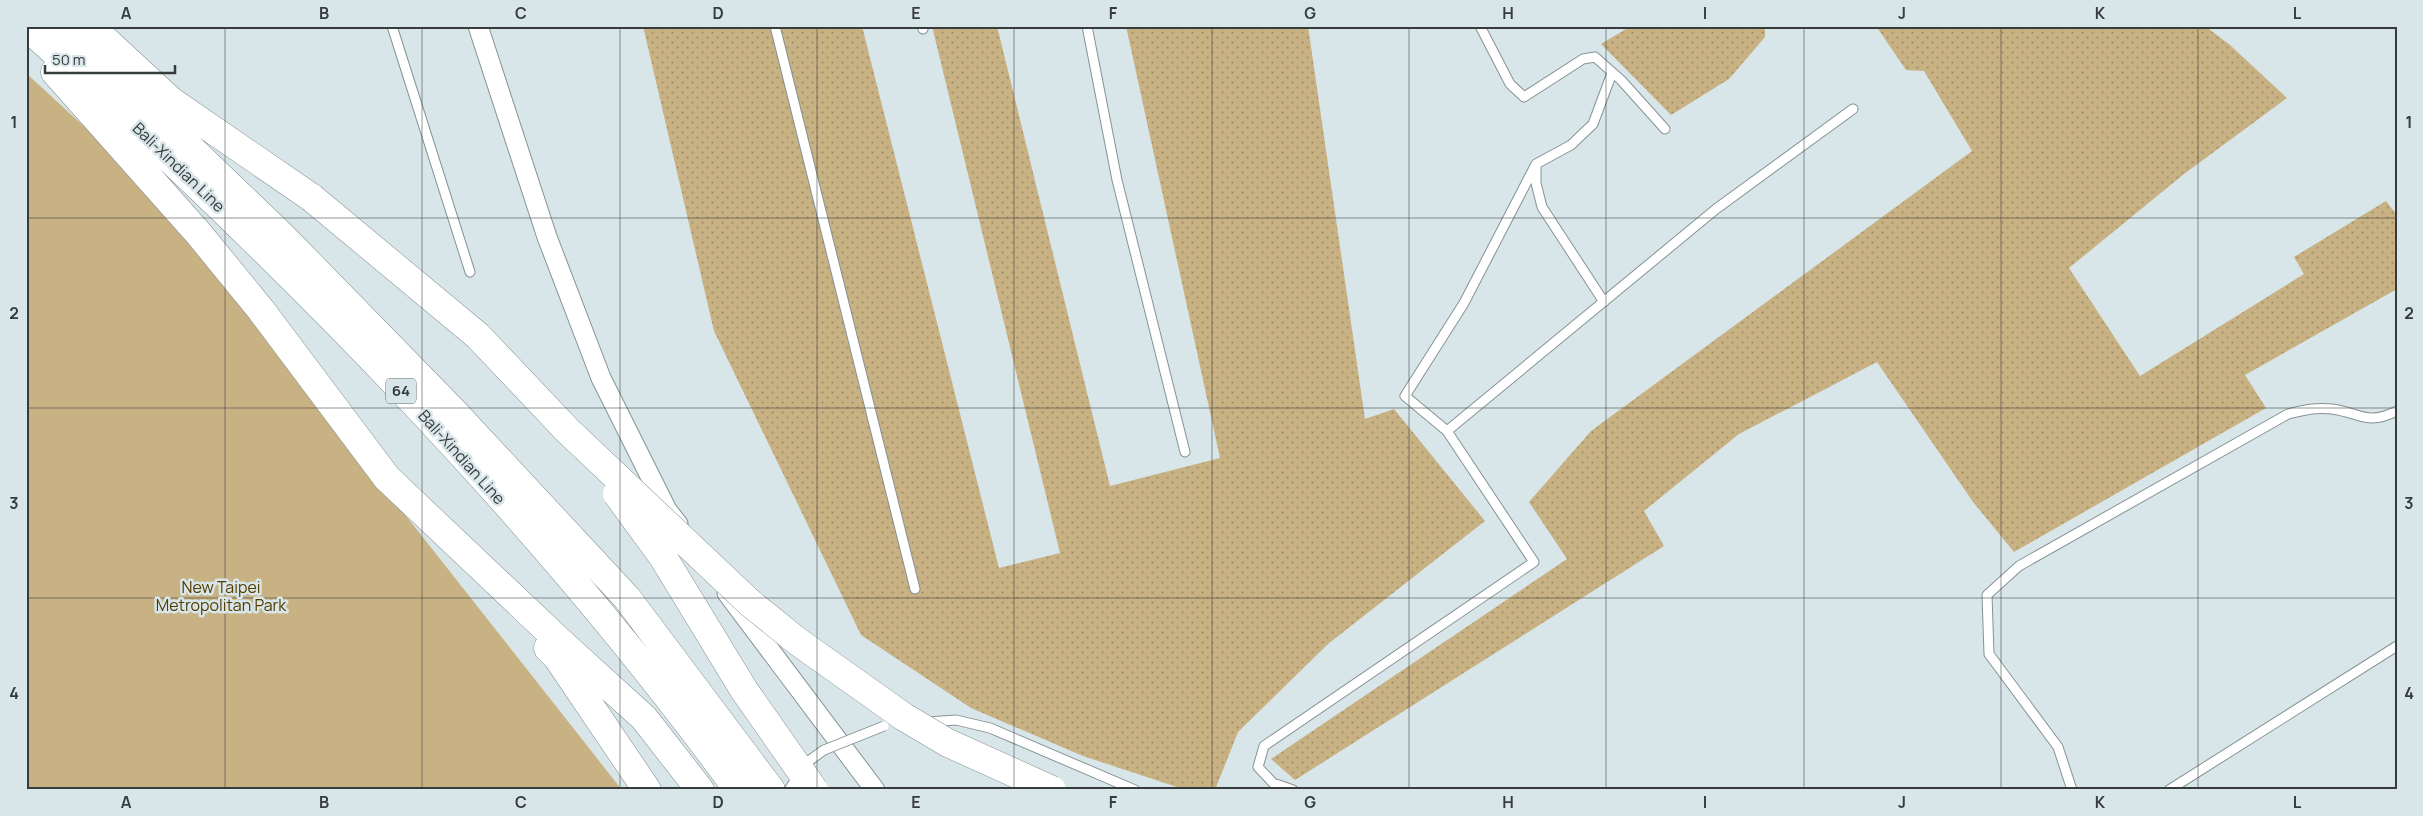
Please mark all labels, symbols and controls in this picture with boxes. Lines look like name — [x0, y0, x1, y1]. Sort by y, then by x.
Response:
text: A — [121, 2, 132, 24]
text: B — [319, 2, 329, 24]
text: C — [515, 2, 527, 24]
text: D — [712, 2, 724, 24]
text: E — [911, 2, 921, 24]
text: F — [1109, 2, 1118, 24]
text: G — [1304, 2, 1316, 24]
text: H — [1502, 2, 1514, 24]
text: I — [1703, 2, 1707, 24]
text: J — [1898, 2, 1906, 24]
text: K — [2095, 2, 2106, 24]
text: L — [2293, 2, 2302, 24]
scale bar — [45, 42, 175, 74]
text: 50 m — [52, 49, 86, 70]
text: 1 — [10, 111, 18, 133]
text: 1 — [2405, 111, 2413, 133]
street label: Bali-Xindian Line — [128, 117, 230, 217]
text: 2 — [9, 302, 19, 324]
text: 2 — [2404, 302, 2414, 324]
road number: 64 — [386, 378, 416, 404]
street label: Bali-Xindian Line — [414, 405, 510, 509]
text: 3 — [9, 492, 19, 514]
text: 3 — [2404, 492, 2414, 514]
park label: New Taipei Metropolitan Park — [156, 576, 287, 616]
text: 4 — [9, 682, 19, 704]
text: 4 — [2404, 682, 2414, 704]
text: A — [121, 791, 132, 813]
text: B — [319, 791, 329, 813]
text: C — [515, 791, 527, 813]
text: D — [712, 791, 724, 813]
text: E — [911, 791, 921, 813]
text: F — [1109, 791, 1118, 813]
text: G — [1304, 791, 1316, 813]
text: H — [1502, 791, 1514, 813]
text: I — [1703, 791, 1707, 813]
text: J — [1898, 791, 1906, 813]
text: K — [2095, 791, 2106, 813]
text: L — [2293, 791, 2302, 813]

